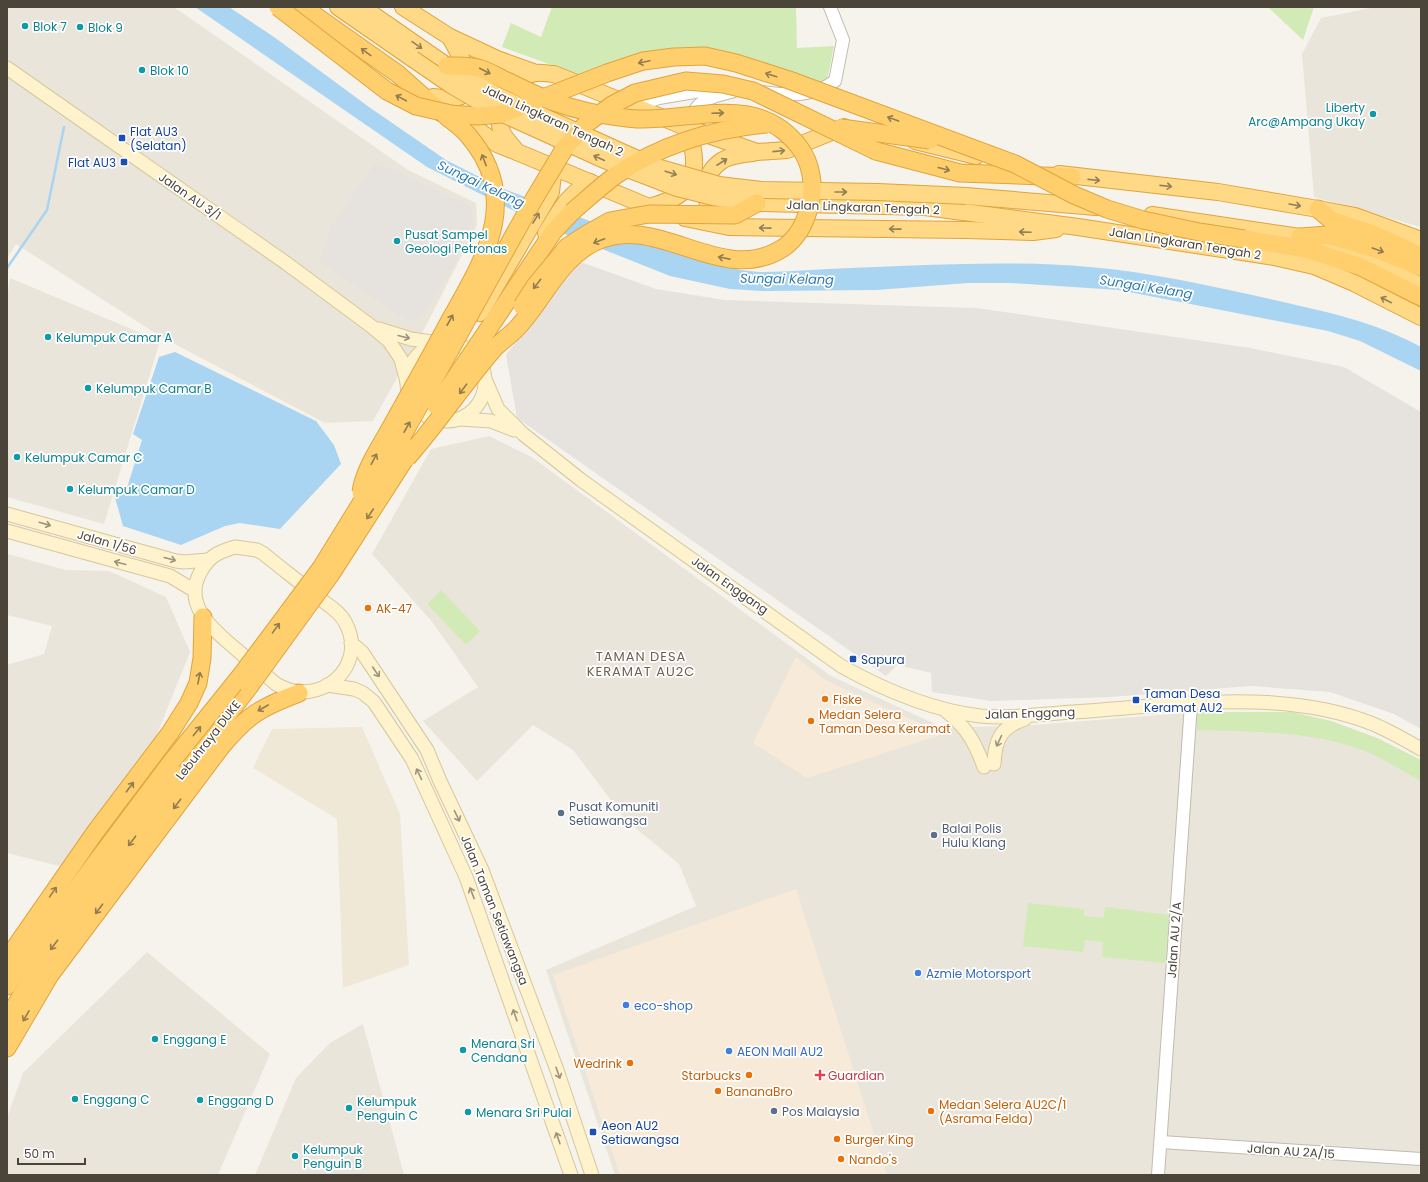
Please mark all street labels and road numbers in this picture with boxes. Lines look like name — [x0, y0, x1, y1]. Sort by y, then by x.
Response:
street label: Jalan Lingkaran Tengah 2 — [480, 80, 626, 160]
street label: Jalan AU 3/1 — [155, 168, 225, 224]
street label: Jalan Lingkaran Tengah 2 — [786, 196, 940, 218]
street label: Jalan Lingkaran Tengah 2 — [1108, 223, 1262, 263]
street label: Jalan 1/56 — [75, 525, 139, 559]
street label: Jalan Enggang — [688, 552, 772, 618]
street label: Lebuhraya DUKE — [172, 697, 244, 783]
street label: Jalan Enggang — [985, 703, 1075, 723]
street label: Jalan Taman Setiawangsa — [457, 832, 533, 988]
street label: Jalan AU 2/A — [1163, 901, 1185, 979]
street label: Jalan AU 2A/15 — [1247, 1139, 1335, 1163]

